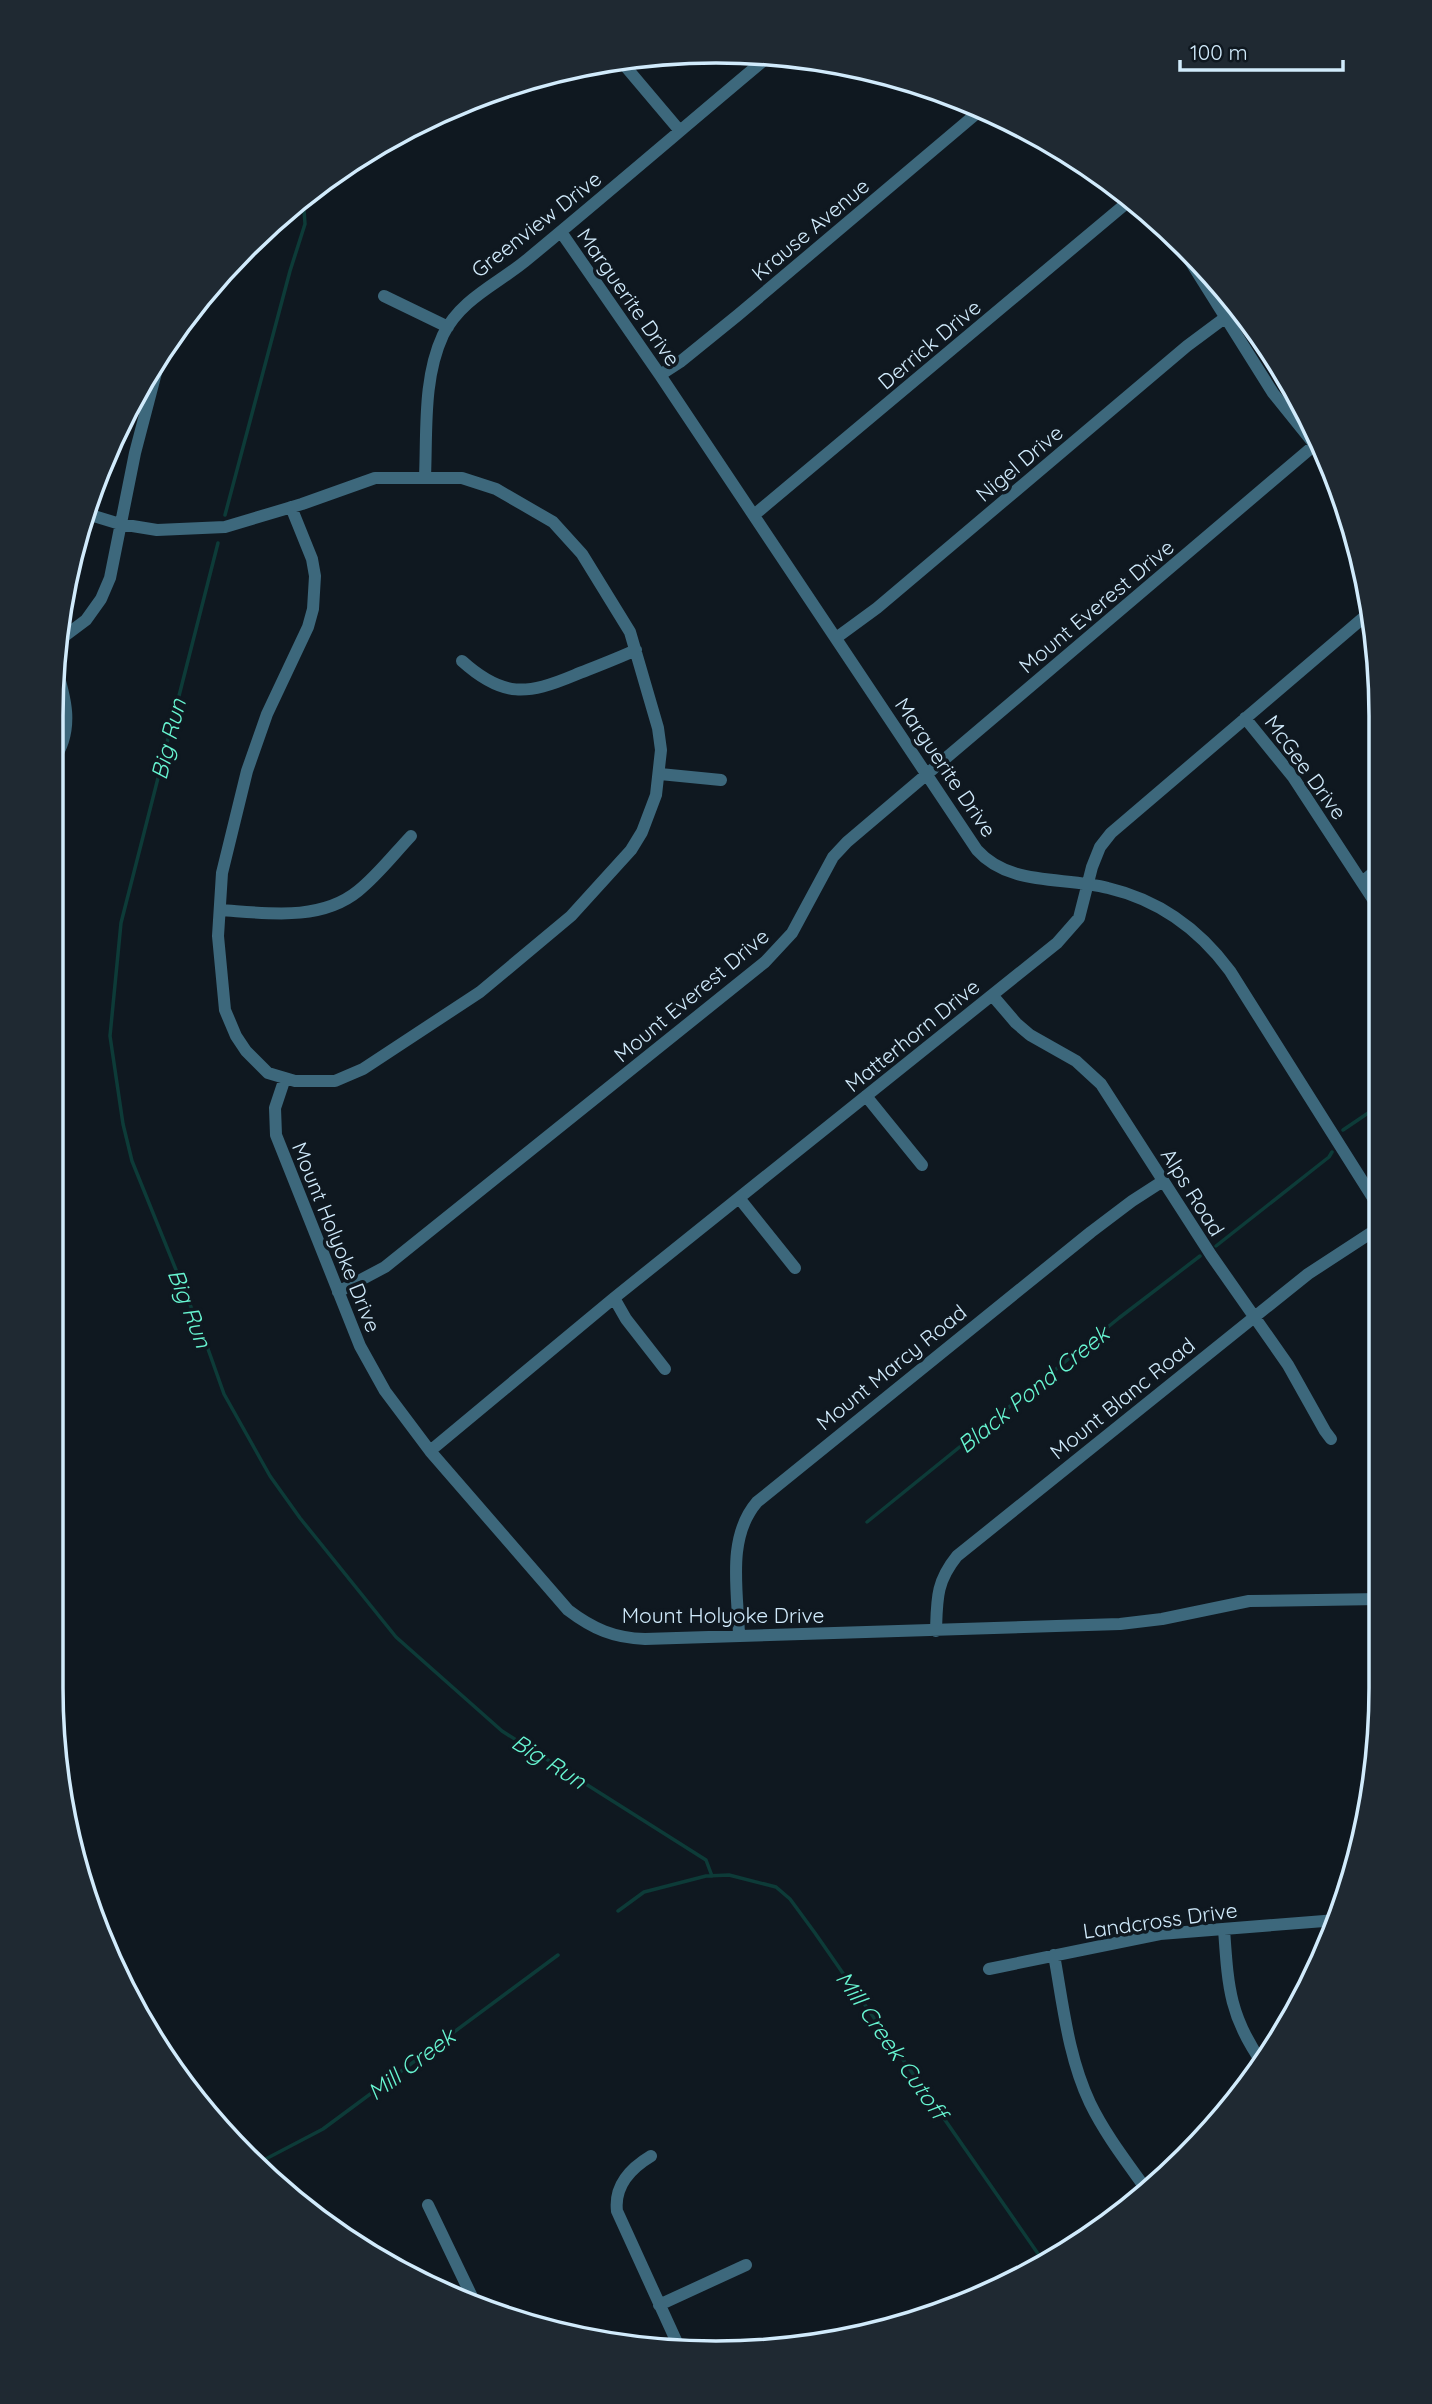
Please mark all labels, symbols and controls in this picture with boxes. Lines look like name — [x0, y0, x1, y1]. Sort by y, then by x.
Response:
scale bar — [1180, 28, 1343, 72]
text: 100 m — [1190, 39, 1248, 65]
street label: Greenview Drive — [466, 165, 606, 283]
street label: Krause Avenue — [746, 172, 874, 286]
street label: Marguerite Drive — [572, 223, 686, 371]
street label: Derrick Drive — [872, 293, 986, 395]
street label: Nigel Drive — [970, 419, 1068, 507]
street label: Mount Everest Drive — [1013, 534, 1179, 678]
street label: Marguerite Drive — [890, 692, 1002, 842]
water label: Big Run — [144, 695, 192, 782]
street label: McGee Drive — [1259, 710, 1353, 824]
street label: Mount Everest Drive — [608, 923, 774, 1067]
street label: Matterhorn Drive — [840, 973, 984, 1097]
street label: Mount Holyoke Drive — [287, 1138, 387, 1336]
street label: Alps Road — [1156, 1143, 1230, 1241]
water label: Big Run — [162, 1264, 218, 1352]
street label: Mount Marcy Road — [811, 1299, 971, 1435]
water label: Black Pond Creek — [951, 1318, 1116, 1459]
street label: Mount Blanc Road — [1044, 1332, 1200, 1464]
street label: Mount Holyoke Drive — [622, 1602, 824, 1628]
water label: Big Run — [507, 1727, 592, 1795]
street label: Landcross Drive — [1081, 1896, 1239, 1944]
water label: Mill Creek Cutoff — [830, 1965, 957, 2129]
water label: Mill Creek — [361, 2021, 462, 2106]

